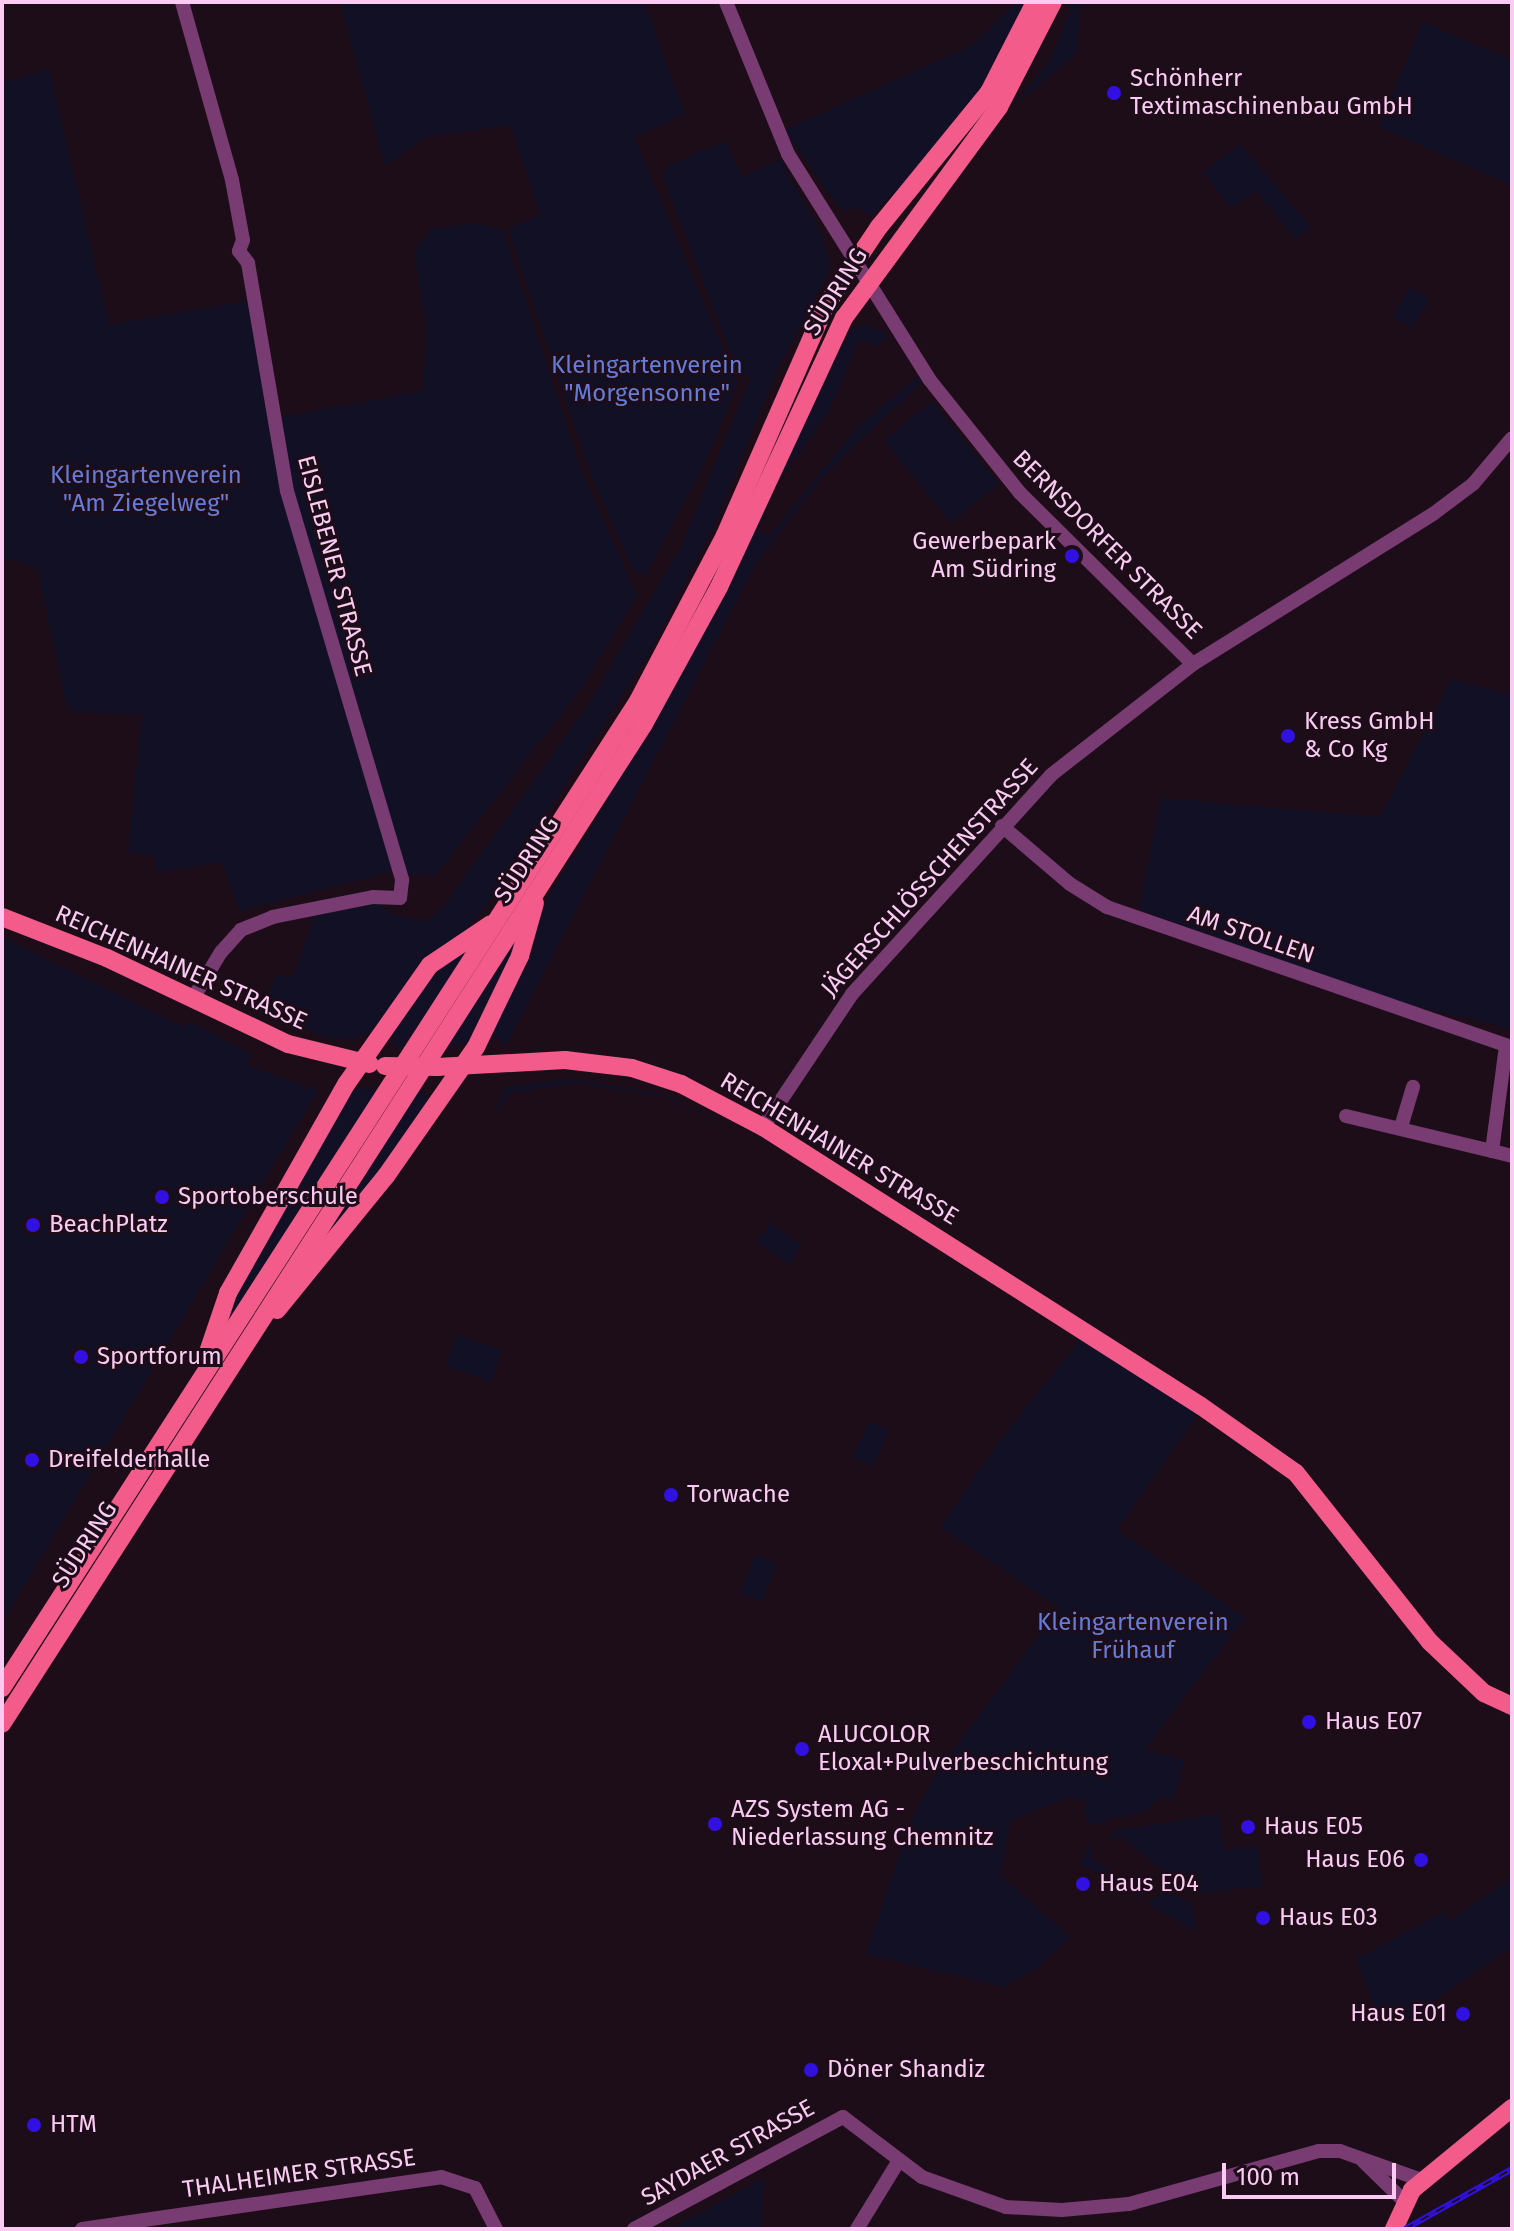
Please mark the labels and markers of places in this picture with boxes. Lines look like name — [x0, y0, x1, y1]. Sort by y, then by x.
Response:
place label: Schönherr Textimaschinenbau GmbH — [1130, 65, 1413, 121]
marker: Schönherr Textimaschinenbau GmbH — [1105, 84, 1123, 102]
place label: Gewerbepark Am Südring — [912, 528, 1056, 584]
marker: Gewerbepark Am Südring — [1063, 547, 1081, 565]
place label: Kress GmbH & Co Kg — [1304, 708, 1435, 764]
marker: Kress GmbH & Co Kg — [1279, 727, 1297, 745]
place label: Sportoberschule — [178, 1183, 358, 1211]
marker: Sportoberschule — [153, 1188, 171, 1206]
place label: BeachPlatz — [49, 1211, 168, 1239]
marker: BeachPlatz — [24, 1216, 42, 1234]
place label: Sportforum — [97, 1343, 222, 1371]
marker: Sportforum — [72, 1348, 90, 1366]
place label: Dreifelderhalle — [48, 1446, 210, 1474]
marker: Dreifelderhalle — [23, 1451, 41, 1469]
place label: Torwache — [687, 1481, 790, 1509]
marker: Torwache — [662, 1486, 680, 1504]
place label: Haus E07 — [1325, 1708, 1422, 1736]
marker: Haus E07 — [1300, 1713, 1318, 1731]
place label: ALUCOLOR Eloxal+Pulverbeschichtung — [818, 1721, 1108, 1777]
marker: ALUCOLOR Eloxal+Pulverbeschichtung — [793, 1740, 811, 1758]
place label: AZS System AG - Niederlassung Chemnitz — [731, 1796, 994, 1852]
place label: Haus E05 — [1264, 1813, 1363, 1841]
marker: AZS System AG - Niederlassung Chemnitz — [706, 1815, 724, 1833]
marker: Haus E05 — [1239, 1818, 1257, 1836]
place label: Haus E06 — [1305, 1846, 1405, 1874]
marker: Haus E06 — [1412, 1851, 1430, 1869]
place label: Haus E04 — [1099, 1870, 1199, 1898]
marker: Haus E04 — [1074, 1875, 1092, 1893]
place label: Haus E03 — [1279, 1904, 1378, 1932]
marker: Haus E03 — [1254, 1909, 1272, 1927]
place label: Haus E01 — [1350, 2000, 1447, 2028]
marker: Haus E01 — [1454, 2005, 1472, 2023]
place label: Döner Shandiz — [827, 2056, 985, 2084]
marker: Döner Shandiz — [802, 2061, 820, 2079]
place label: HTM — [50, 2111, 97, 2139]
marker: HTM — [25, 2116, 43, 2134]

